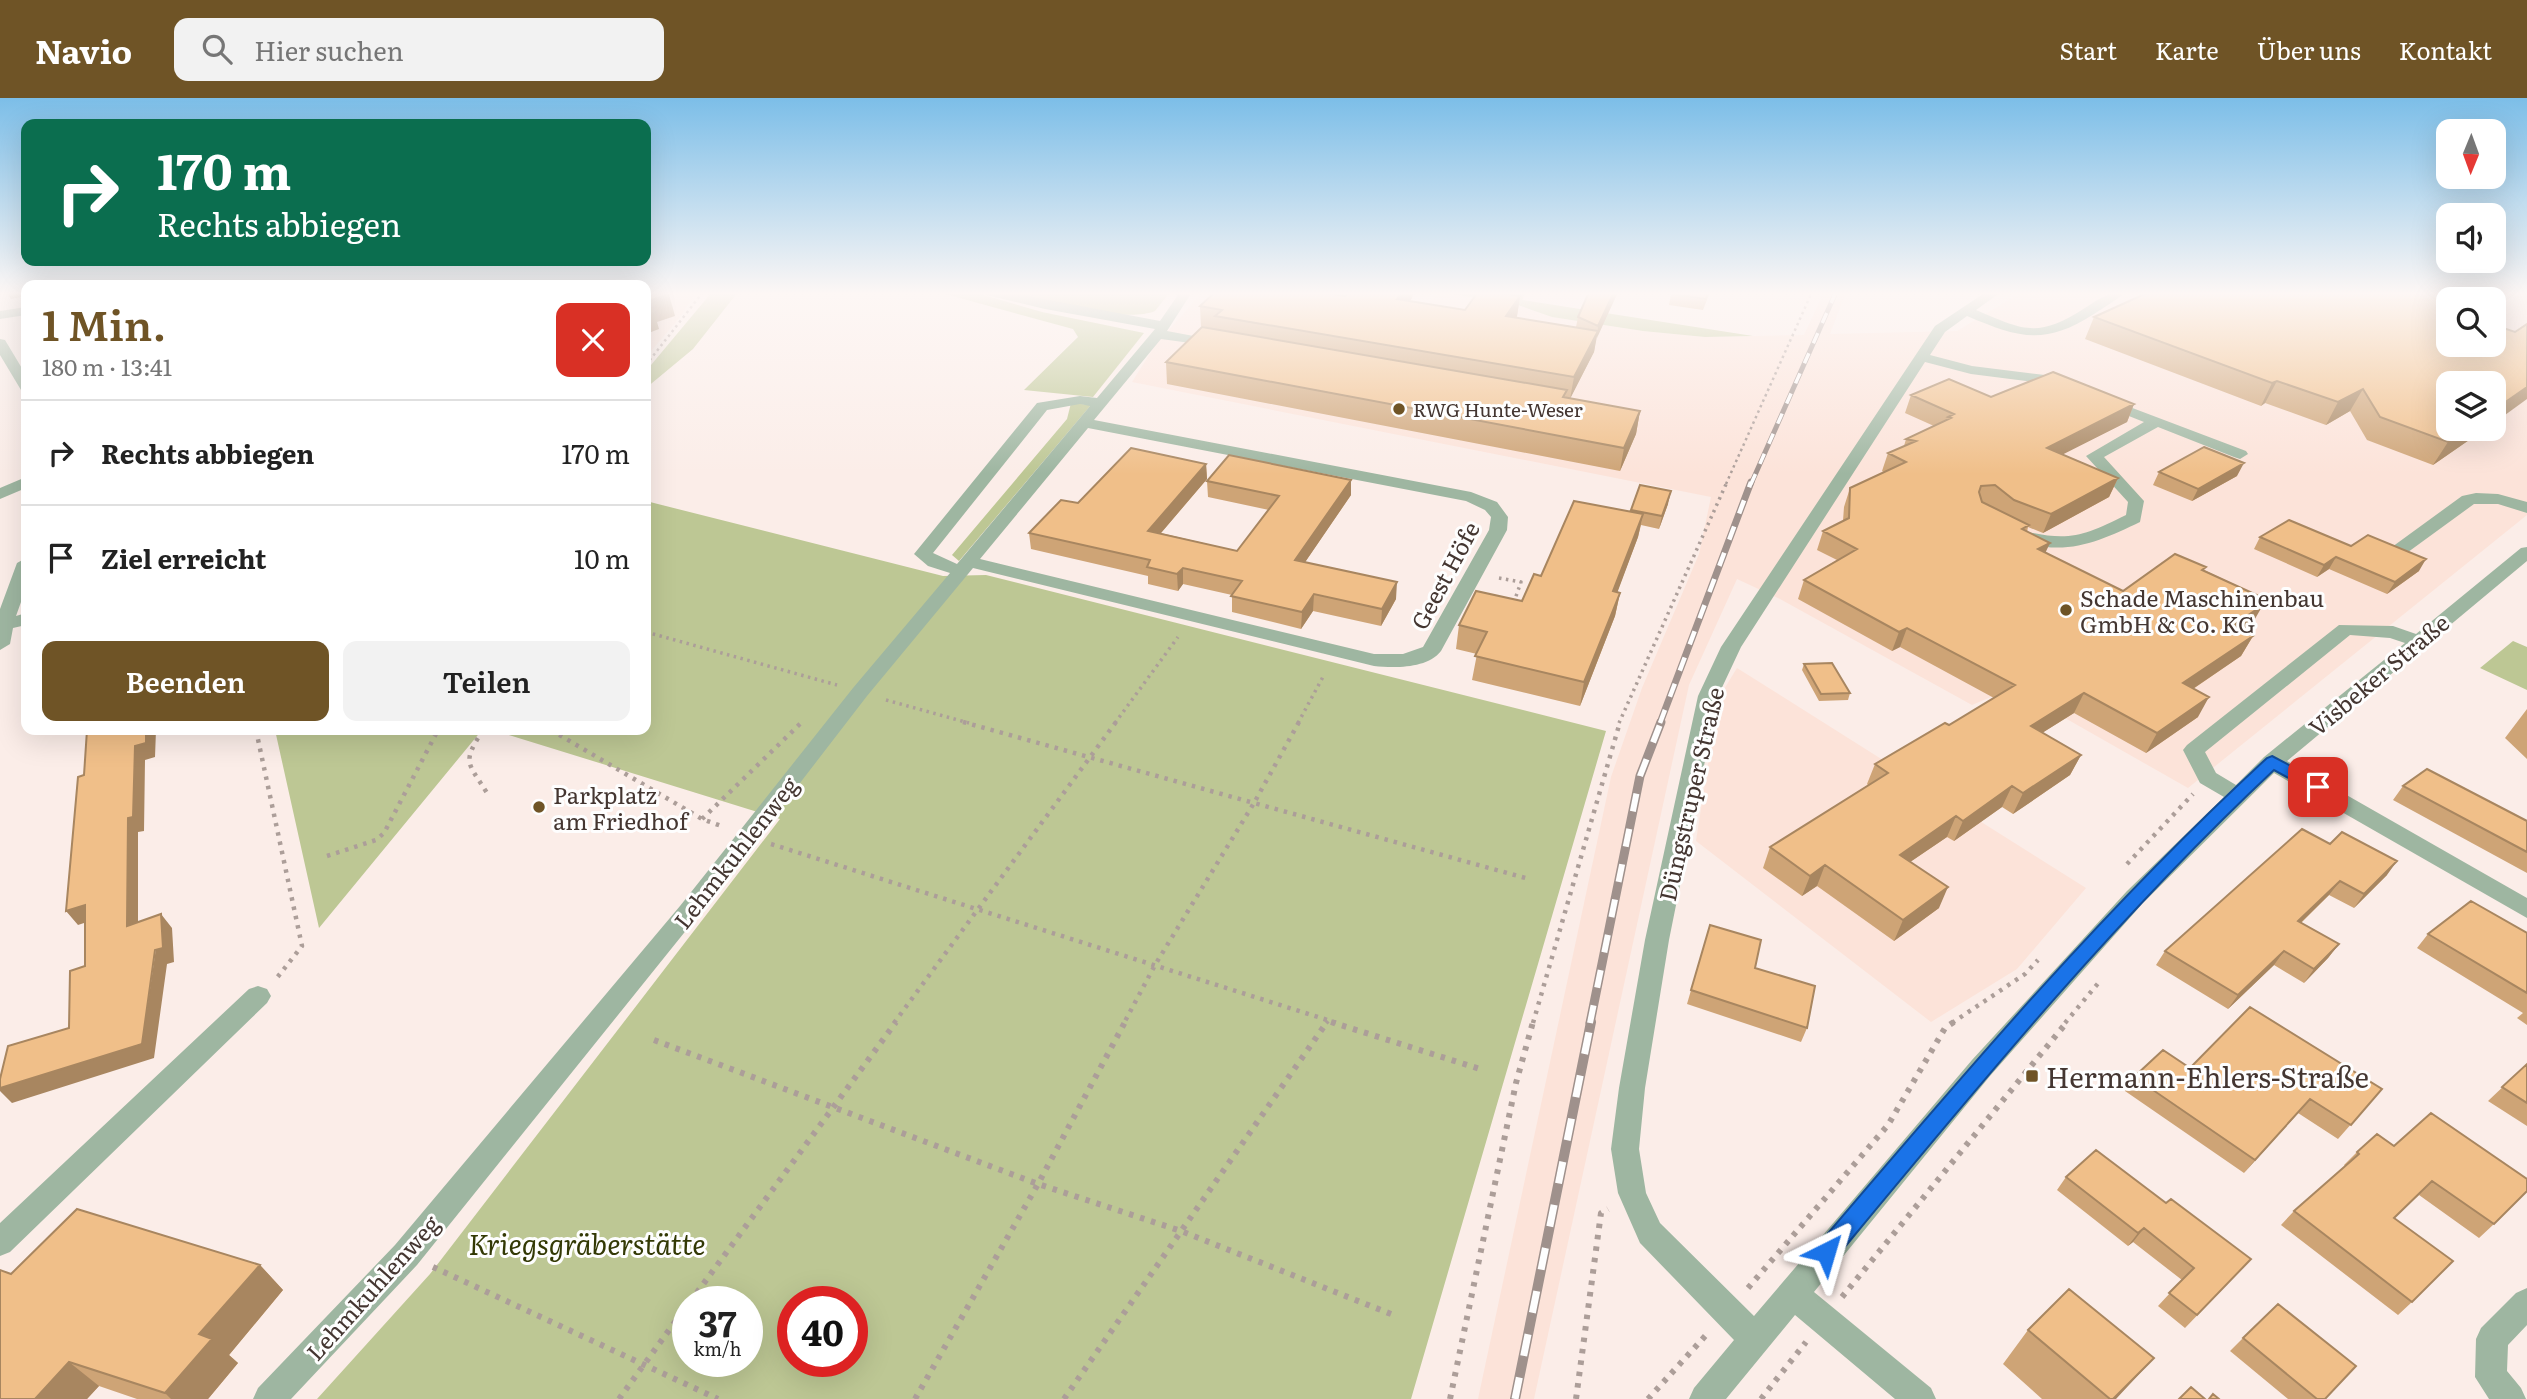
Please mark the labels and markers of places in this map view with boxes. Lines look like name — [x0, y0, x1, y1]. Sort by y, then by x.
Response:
place label: RWG Hunte-Weser — [1413, 395, 1583, 423]
marker: RWG Hunte-Weser — [1391, 401, 1407, 417]
place label: Schade Maschinenbau GmbH & Co. KG — [2080, 580, 2324, 640]
marker: Schade Maschinenbau GmbH & Co. KG — [2058, 602, 2074, 618]
pin — [2288, 757, 2348, 817]
place label: Parkplatz am Friedhof — [553, 777, 690, 837]
marker: Parkplatz am Friedhof — [531, 799, 547, 815]
place label: Hermann-Ehlers-Straße — [2046, 1055, 2369, 1097]
marker: Hermann-Ehlers-Straße — [2024, 1068, 2040, 1084]

